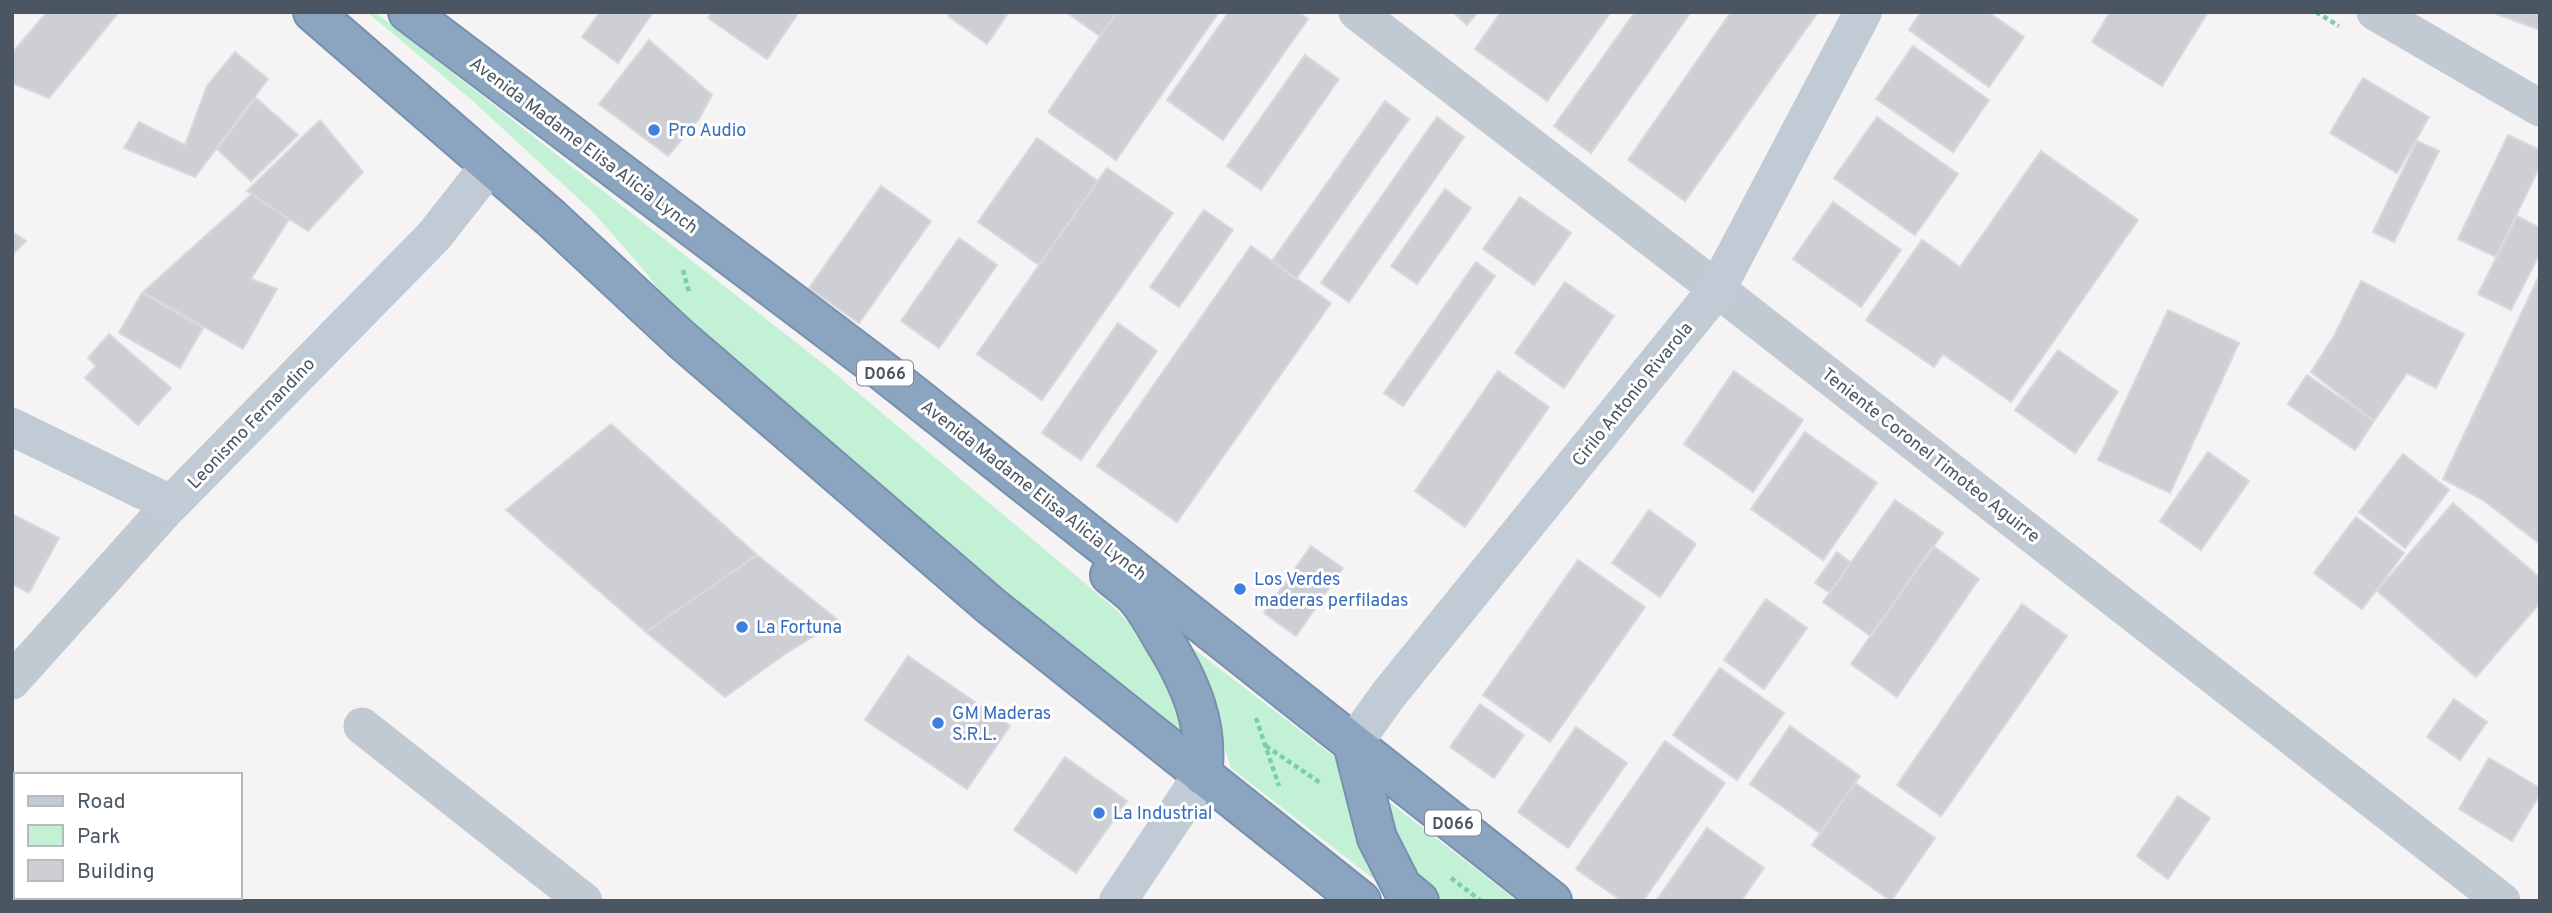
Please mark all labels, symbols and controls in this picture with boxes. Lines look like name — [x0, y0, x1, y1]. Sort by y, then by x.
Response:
street label: Avenida Madame Elisa Alicia Lynch — [464, 53, 702, 240]
place label: Pro Audio — [668, 120, 746, 143]
marker: Pro Audio — [646, 122, 662, 138]
street label: Cirilo Antonio Rivarola — [1568, 318, 1699, 472]
street label: Leonismo Fernandino — [183, 354, 321, 495]
road number: D066 — [857, 360, 913, 386]
street label: Teniente Coronel Timoteo Aguirre — [1816, 364, 2044, 549]
street label: Avenida Madame Elisa Alicia Lynch — [916, 396, 1151, 587]
place label: Los Verdes maderas perfiladas — [1254, 569, 1408, 613]
marker: Los Verdes maderas perfiladas — [1232, 581, 1248, 597]
place label: La Fortuna — [756, 617, 842, 640]
marker: La Fortuna — [734, 619, 750, 635]
place label: GM Maderas S.R.L. — [952, 703, 1051, 747]
marker: GM Maderas S.R.L. — [930, 715, 946, 731]
legend — [14, 773, 242, 899]
text: Road — [77, 789, 126, 816]
place label: La Industrial — [1113, 803, 1213, 826]
marker: La Industrial — [1091, 805, 1107, 821]
road number: D066 — [1425, 810, 1481, 836]
text: Park — [77, 824, 120, 851]
text: Building — [77, 859, 155, 886]

